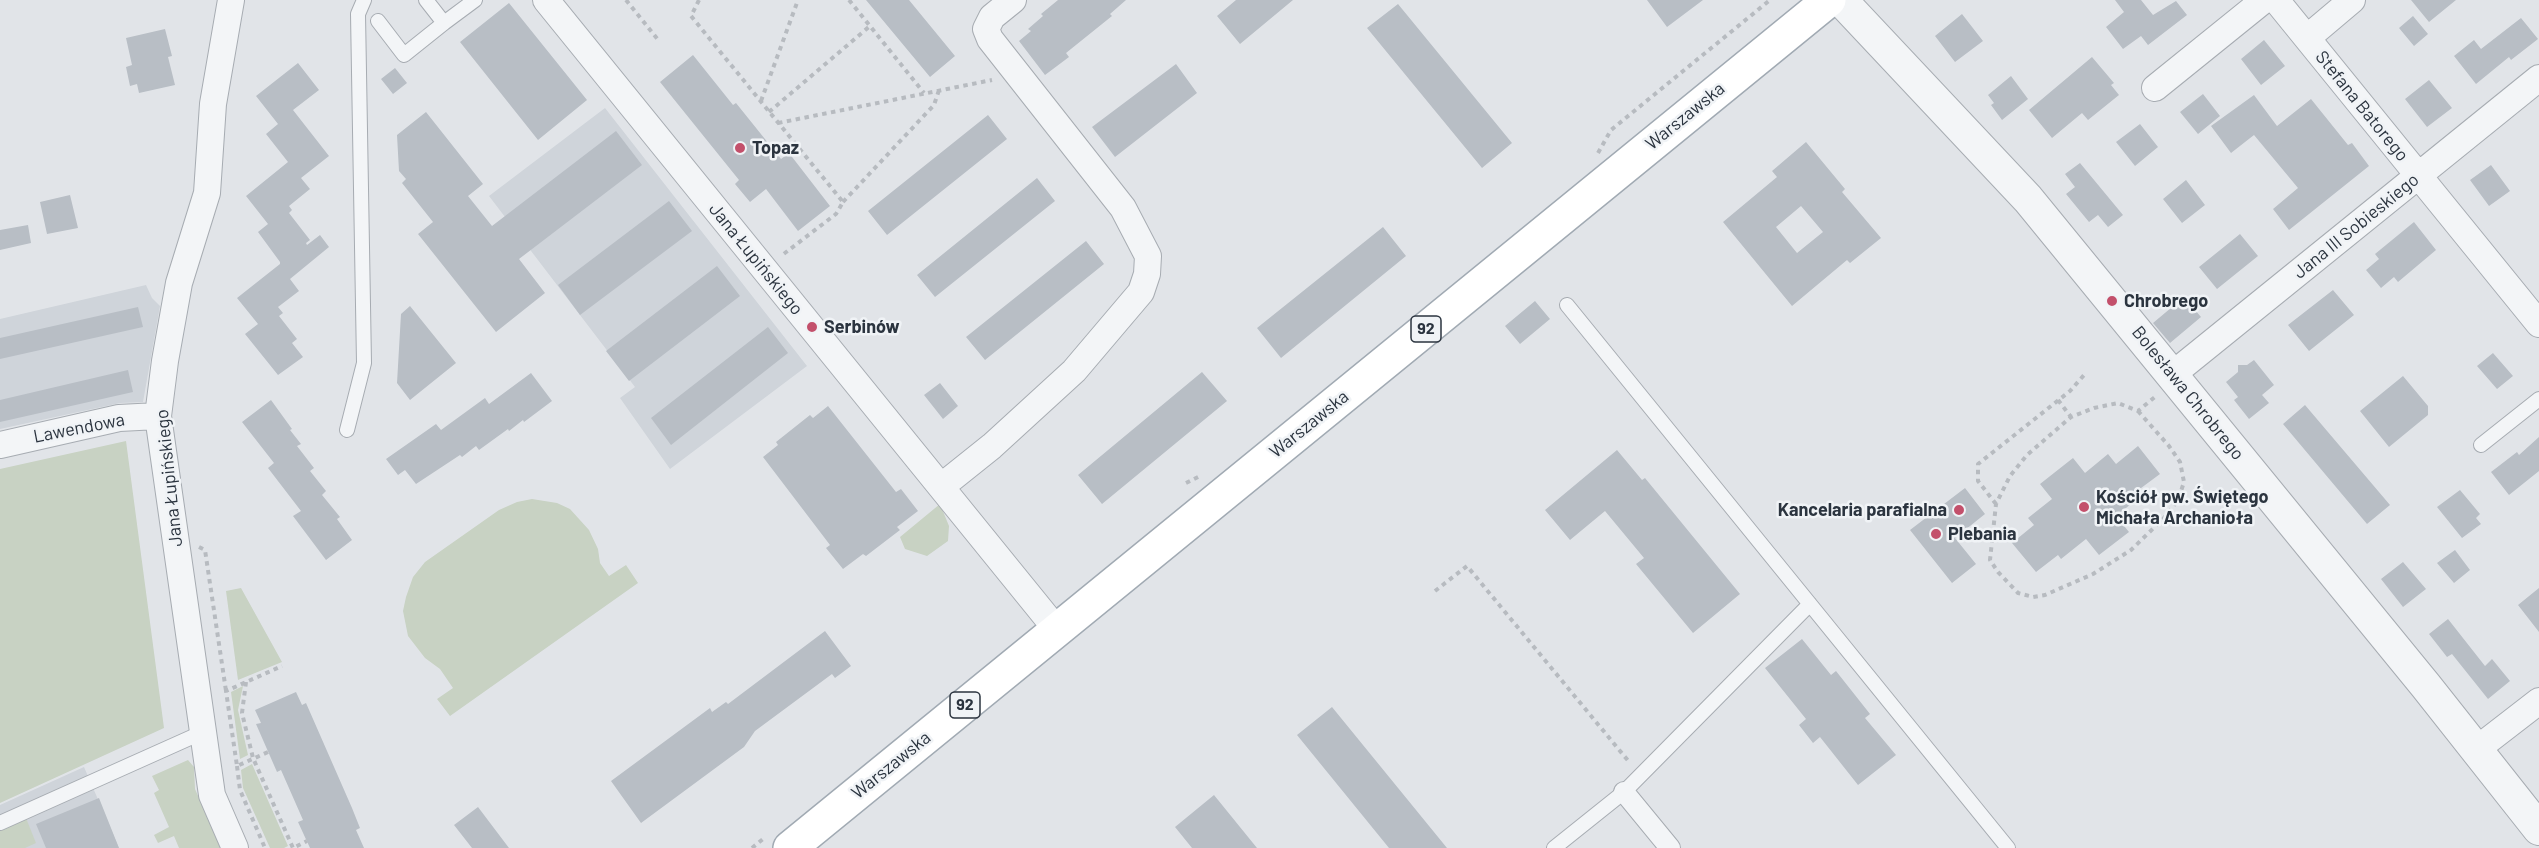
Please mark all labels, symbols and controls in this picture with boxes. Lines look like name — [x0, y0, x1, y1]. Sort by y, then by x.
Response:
street label: Stefana Batorego — [2311, 46, 2413, 166]
street label: Warszawska — [1641, 78, 1729, 154]
place label: Topaz — [752, 137, 799, 159]
marker: Topaz — [733, 141, 747, 155]
street label: Jana III Sobieskiego — [2289, 169, 2423, 283]
street label: Jana Łupińskiego — [704, 199, 808, 319]
place label: Chrobrego — [2124, 290, 2208, 312]
marker: Chrobrego — [2105, 294, 2119, 308]
place label: Serbinów — [824, 316, 899, 338]
road number: 92 — [1411, 316, 1441, 342]
marker: Serbinów — [805, 320, 819, 334]
street label: Bolesława Chrobrego — [2127, 322, 2249, 464]
street label: Warszawska — [1265, 386, 1353, 462]
street label: Jana Łupińskiego — [151, 408, 187, 548]
street label: Lawendowa — [32, 409, 126, 447]
place label: Kościół pw. Świętego Michała Archanioła — [2096, 486, 2269, 528]
place label: Kancelaria parafialna — [1778, 499, 1947, 521]
marker: Kościół pw. Świętego Michała Archanioła — [2077, 500, 2091, 514]
marker: Kancelaria parafialna — [1952, 503, 1966, 517]
place label: Plebania — [1948, 523, 2017, 545]
marker: Plebania — [1929, 527, 1943, 541]
road number: 92 — [950, 692, 980, 718]
street label: Warszawska — [847, 727, 935, 803]

